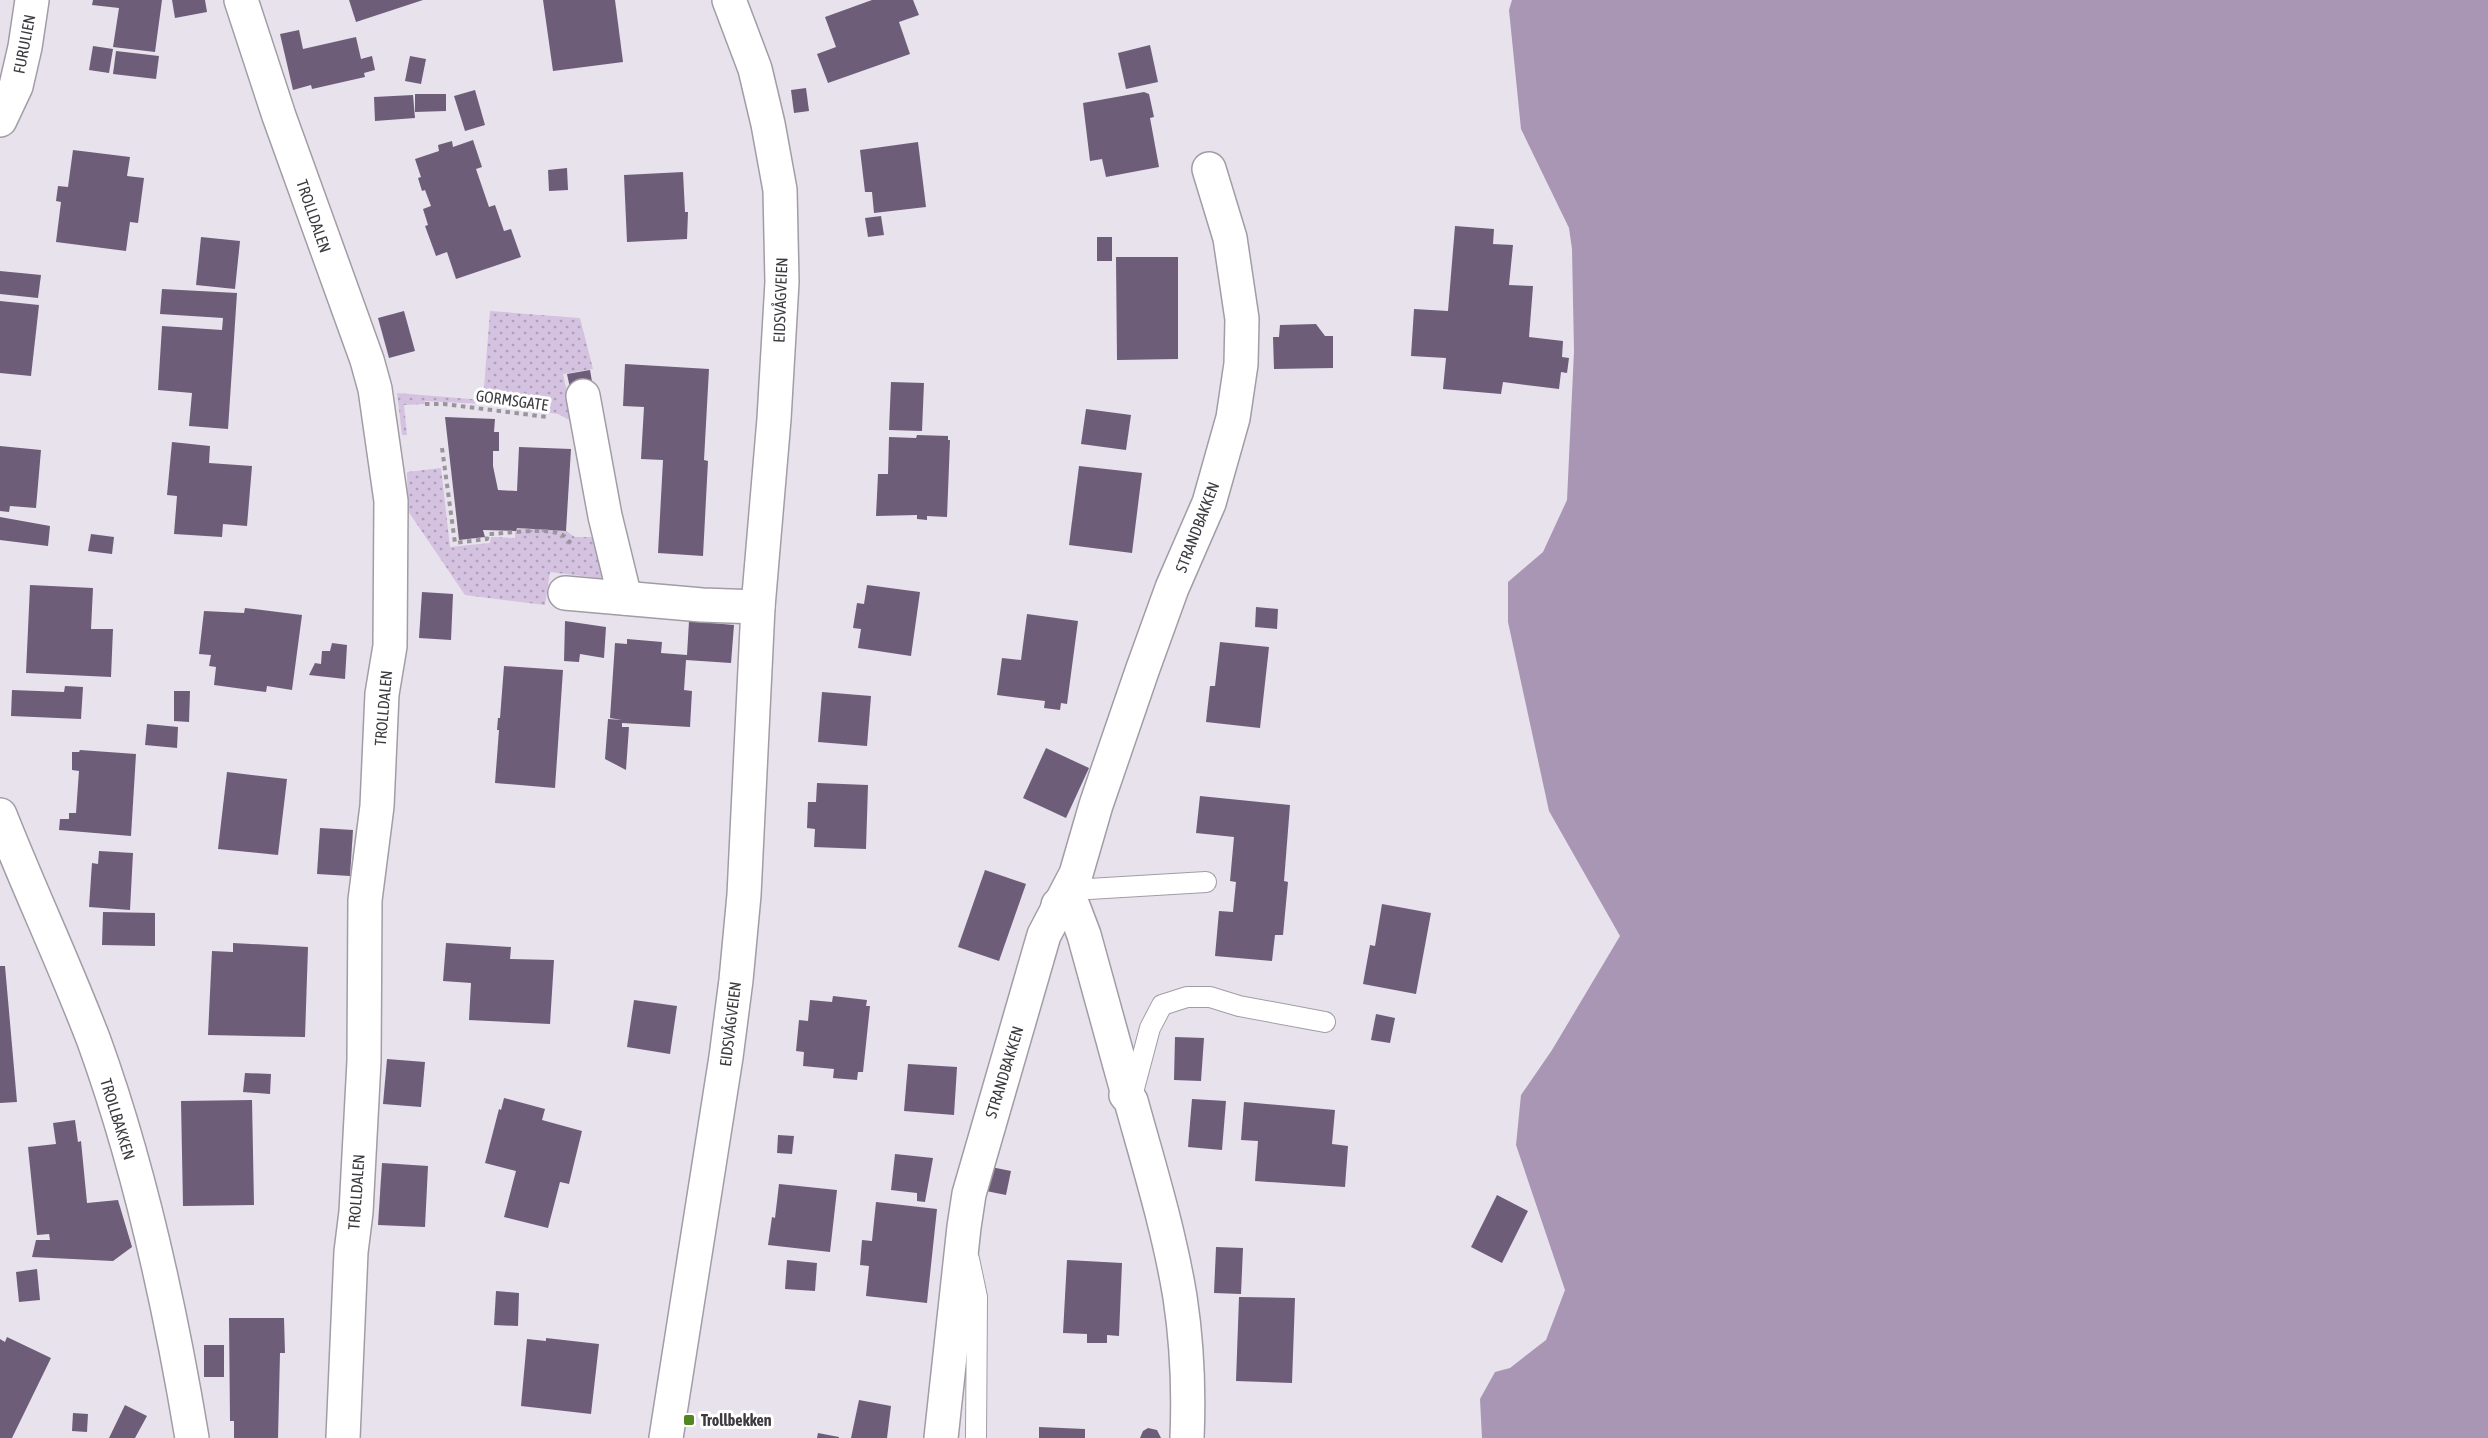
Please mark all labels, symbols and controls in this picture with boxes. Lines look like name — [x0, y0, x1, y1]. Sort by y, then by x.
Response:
street label: FURULIEN — [9, 13, 39, 75]
street label: TROLLDALEN — [293, 177, 335, 255]
street label: EIDSVÅGVEIEN — [769, 257, 790, 343]
street label: GORMSGATE — [475, 386, 549, 414]
street label: STRANDBAKKEN — [1172, 479, 1222, 575]
street label: TROLLDALEN — [371, 669, 395, 747]
street label: EIDSVÅGVEIEN — [715, 980, 744, 1067]
street label: STRANDBAKKEN — [981, 1024, 1027, 1120]
street label: TROLLBAKKEN — [97, 1076, 139, 1162]
street label: TROLLDALEN — [344, 1154, 368, 1230]
place label: Trollbekken — [701, 1411, 772, 1429]
marker: Trollbekken — [682, 1413, 696, 1427]

